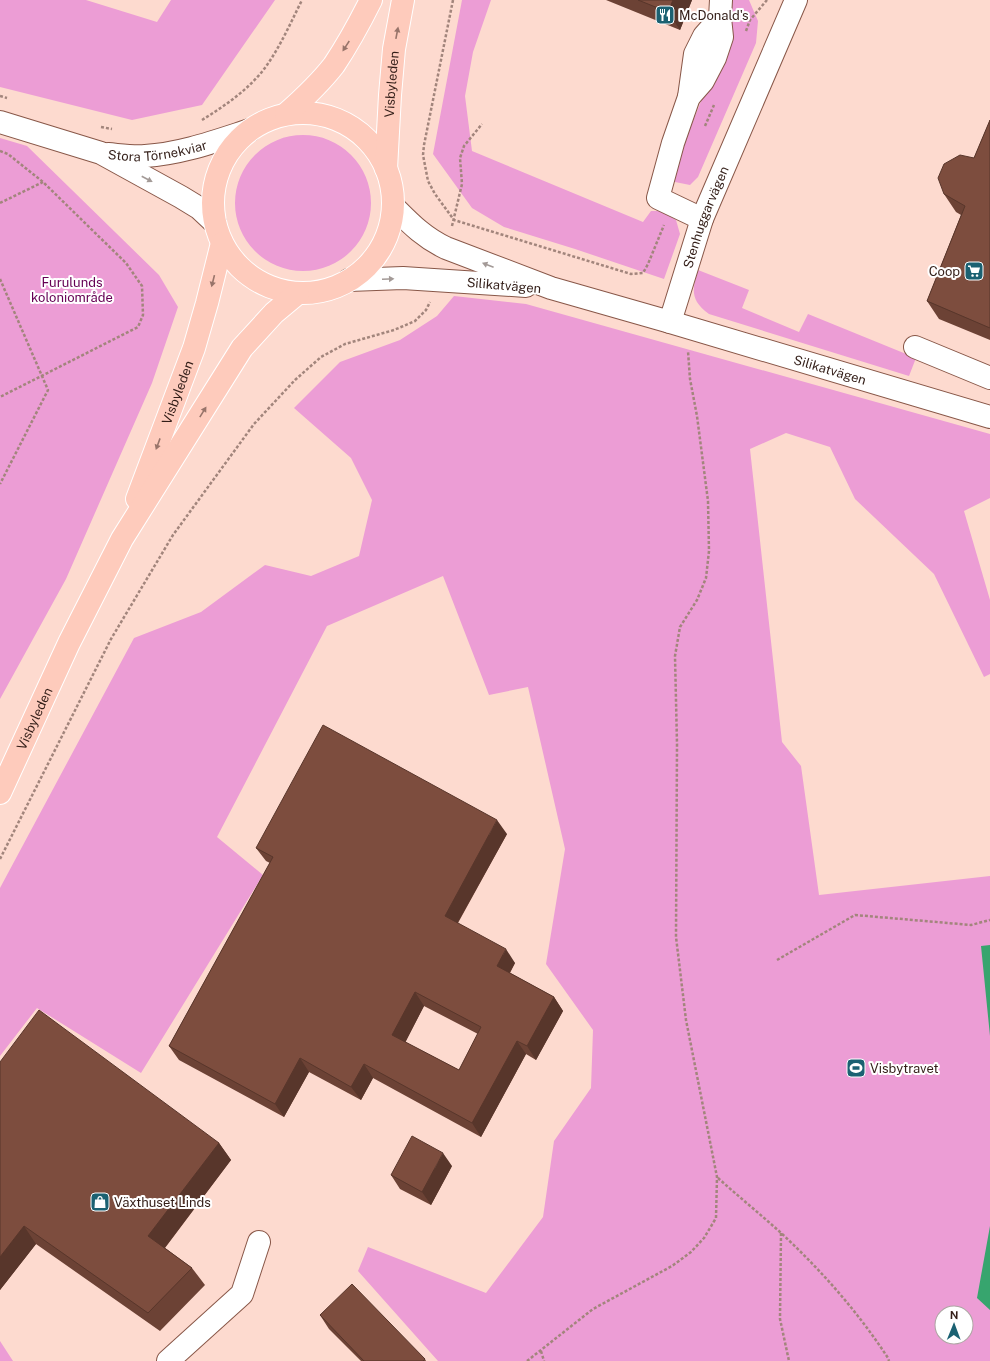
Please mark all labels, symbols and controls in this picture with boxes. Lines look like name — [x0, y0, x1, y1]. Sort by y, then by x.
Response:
restaurant icon: McDonald's — [654, 4, 676, 26]
place label: McDonald's — [679, 8, 749, 23]
one-way arrow — [394, 27, 400, 39]
one-way arrow — [342, 40, 349, 52]
street label: Visbyleden — [382, 50, 402, 118]
street label: Stora Törnekviar — [107, 137, 209, 164]
street label: Stenhuggarvägen — [680, 164, 732, 270]
one-way arrow — [141, 175, 153, 182]
supermarket icon: Coop — [963, 260, 985, 282]
one-way arrow — [482, 261, 494, 267]
place label: Coop — [929, 264, 960, 279]
park label: Furulunds koloniområde — [31, 275, 113, 305]
one-way arrow — [209, 275, 215, 287]
one-way arrow — [382, 275, 394, 282]
street label: Silikatvägen — [466, 275, 542, 296]
street label: Silikatvägen — [792, 352, 868, 388]
street label: Visbyleden — [159, 359, 197, 426]
one-way arrow — [199, 406, 207, 417]
one-way arrow — [154, 438, 160, 450]
street label: Visbyleden — [14, 685, 56, 752]
sports icon: Visbytravet — [845, 1057, 867, 1079]
place label: Visbytravet — [870, 1061, 939, 1076]
shop icon: Växthuset Linds — [89, 1191, 111, 1213]
place label: Växthuset Linds — [114, 1195, 211, 1210]
north arrow — [934, 1305, 974, 1345]
text: N — [950, 1309, 959, 1321]

